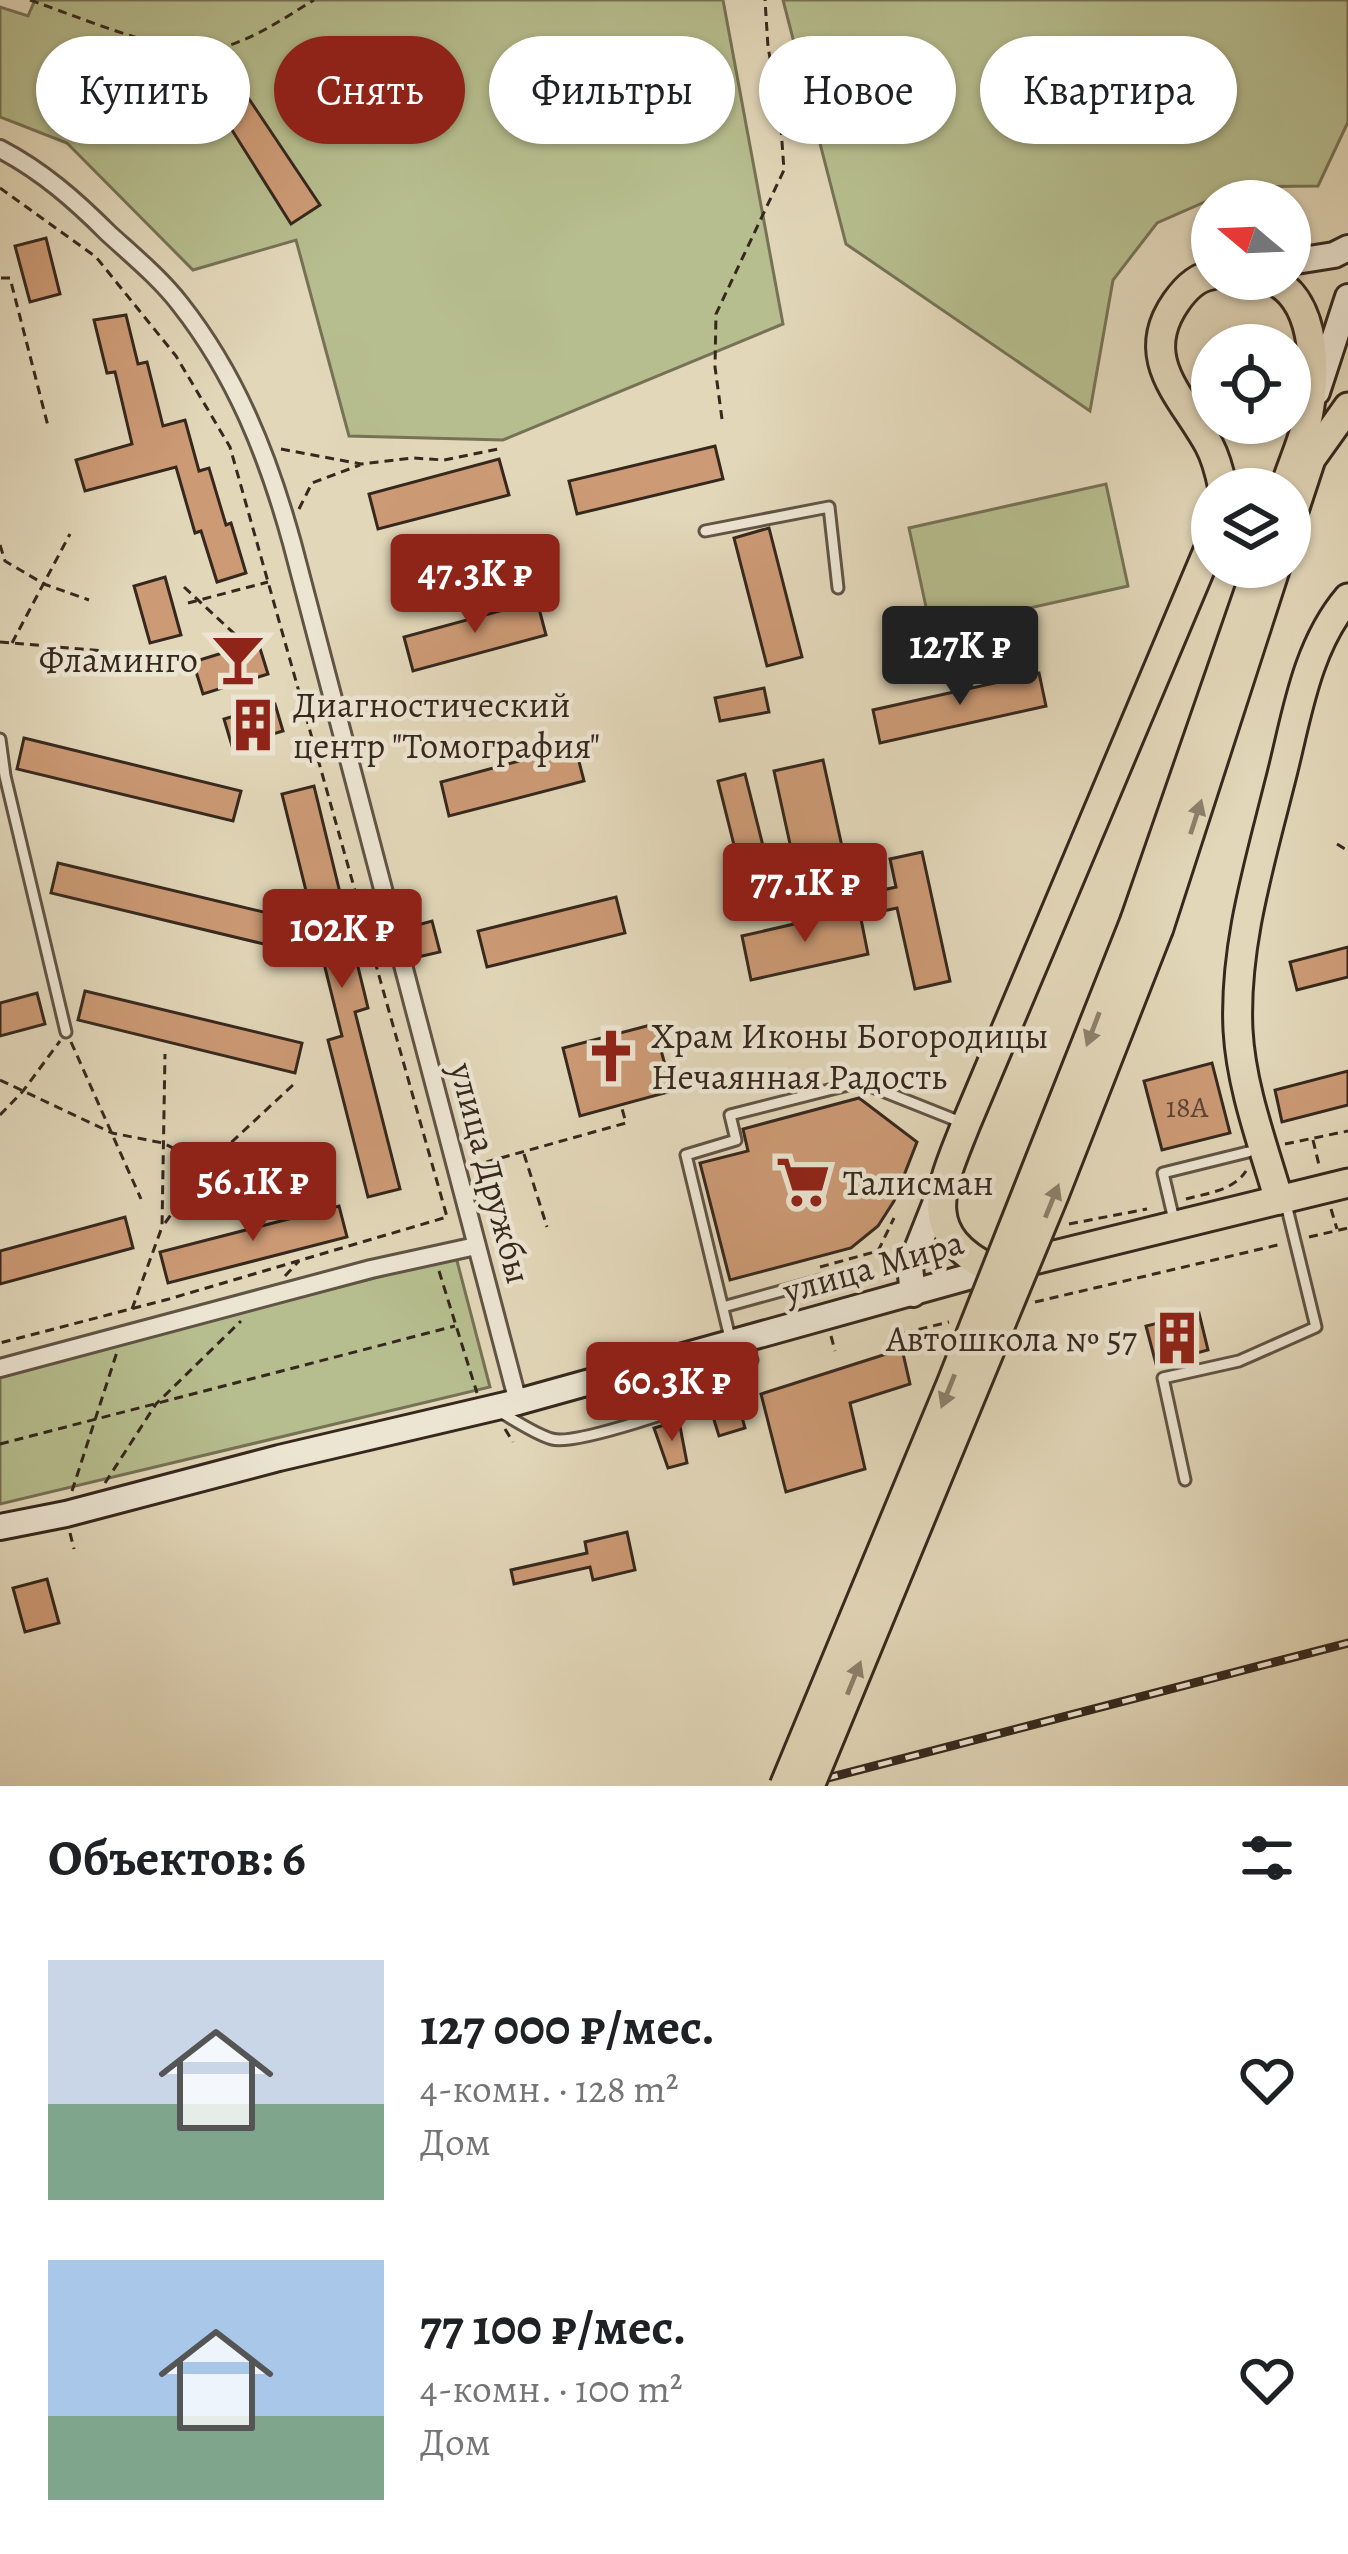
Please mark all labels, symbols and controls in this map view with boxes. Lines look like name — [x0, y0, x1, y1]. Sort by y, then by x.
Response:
chip: Купить — [36, 36, 250, 144]
chip: Снять — [274, 36, 465, 144]
chip: Фильтры — [489, 36, 735, 144]
chip: Новое — [759, 36, 956, 144]
chip: Квартира — [980, 36, 1237, 144]
north arrow — [1191, 180, 1311, 300]
map controls — [1191, 180, 1311, 588]
button: locate — [1191, 324, 1311, 444]
button: layers — [1191, 468, 1311, 588]
pin: 47.3K ₽ — [364, 534, 586, 636]
text: 47.3K ₽ — [418, 546, 532, 599]
pin: 127K ₽ — [862, 606, 1058, 708]
text: 127K ₽ — [909, 618, 1011, 671]
bar icon: Фламинго — [209, 630, 267, 688]
place label: Фламинго — [39, 635, 198, 684]
place label: Диагностический центр "Томография" — [293, 680, 600, 770]
building icon: Диагностический центр "Томография" — [224, 696, 282, 754]
one-way arrow — [1187, 798, 1206, 835]
pin: 77.1K ₽ — [694, 843, 916, 945]
text: 77.1K ₽ — [750, 855, 860, 908]
pin: 102K ₽ — [244, 889, 440, 991]
text: 102K ₽ — [290, 901, 394, 954]
place label: Храм Иконы Богородицы Нечаянная Радость — [651, 1011, 1049, 1101]
one-way arrow — [1083, 1012, 1102, 1048]
church icon: Храм Иконы Богородицы Нечаянная Радость — [582, 1027, 640, 1085]
street label: улица Дружбы — [438, 1056, 544, 1289]
house number: 18А — [1166, 1087, 1209, 1127]
pin: 56.1K ₽ — [142, 1142, 364, 1244]
supermarket icon: Талисман — [774, 1153, 832, 1211]
text: 56.1K ₽ — [197, 1154, 309, 1207]
place label: Талисман — [843, 1158, 994, 1207]
one-way arrow — [1043, 1183, 1062, 1219]
street label: улица Мира — [776, 1217, 969, 1315]
building icon: Автошкола № 57 — [1148, 1309, 1206, 1367]
place label: Автошкола № 57 — [885, 1314, 1138, 1363]
pin: 60.3K ₽ — [561, 1342, 783, 1444]
text: 60.3K ₽ — [613, 1354, 731, 1407]
one-way arrow — [938, 1373, 957, 1409]
one-way arrow — [845, 1659, 864, 1695]
text: Объектов: 6 — [48, 1823, 306, 1893]
icon: filters — [1234, 1825, 1300, 1891]
text: 127 000 ₽/мес. — [420, 1992, 715, 2062]
icon: home — [144, 2008, 288, 2152]
icon: heart — [1234, 2047, 1300, 2113]
text: 4-комн. · 128 m² — [420, 2062, 679, 2115]
text: Дом — [420, 2115, 491, 2168]
text: 77 100 ₽/мес. — [420, 2292, 687, 2362]
icon: home — [144, 2308, 288, 2452]
icon: heart — [1234, 2347, 1300, 2413]
text: 4-комн. · 100 m² — [420, 2362, 683, 2415]
text: Дом — [420, 2415, 491, 2468]

